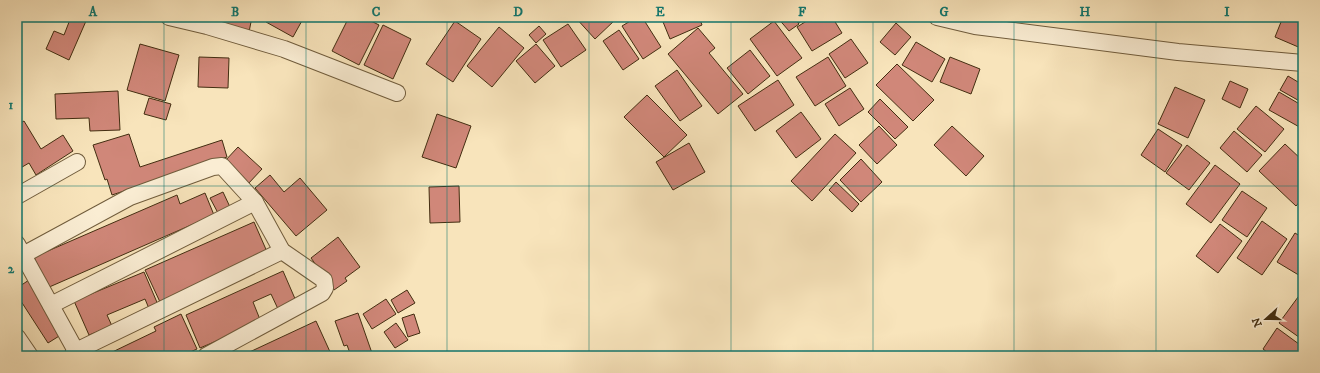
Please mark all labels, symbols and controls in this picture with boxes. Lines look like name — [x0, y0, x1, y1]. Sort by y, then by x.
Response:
text: A — [88, 4, 98, 20]
text: B — [231, 4, 239, 20]
text: C — [372, 4, 381, 20]
text: D — [513, 4, 523, 20]
text: E — [655, 4, 665, 20]
text: F — [798, 4, 807, 20]
text: G — [939, 4, 949, 20]
text: H — [1080, 4, 1091, 20]
text: I — [1224, 4, 1230, 20]
text: 1 — [9, 97, 14, 113]
text: 2 — [8, 261, 15, 277]
north arrow — [1246, 299, 1286, 339]
text: N — [1249, 316, 1266, 329]

